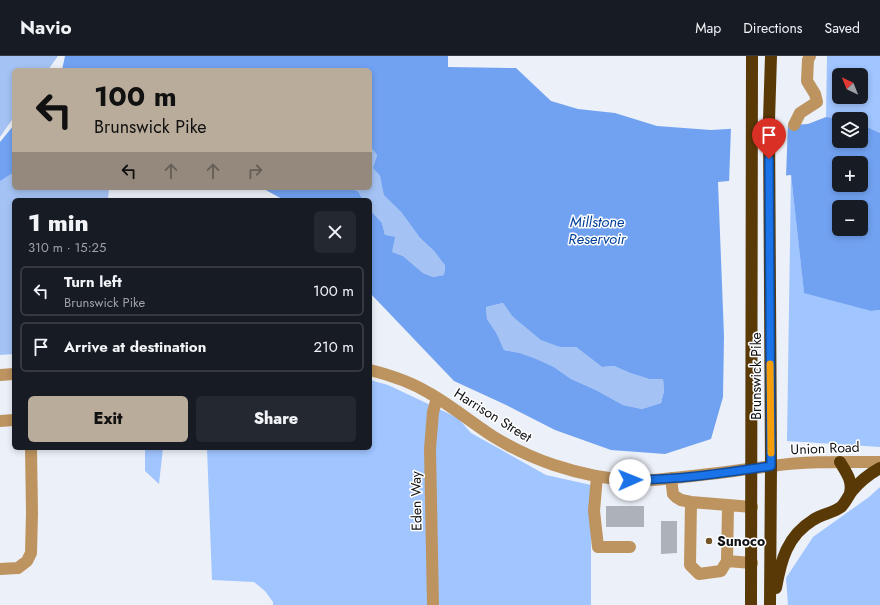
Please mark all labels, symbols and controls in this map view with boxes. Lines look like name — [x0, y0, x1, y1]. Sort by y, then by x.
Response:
text: Navio — [20, 14, 72, 41]
text: Map — [695, 18, 721, 38]
text: Directions — [743, 18, 803, 38]
text: Saved — [825, 18, 860, 38]
north arrow — [832, 68, 868, 104]
map controls — [832, 68, 868, 236]
text: 100 m — [94, 76, 177, 117]
icon: left — [28, 84, 80, 136]
button: layers — [832, 112, 868, 148]
text: Brunswick Pike — [94, 114, 207, 140]
pin — [752, 118, 786, 159]
icon: arrive — [758, 124, 780, 146]
button: + — [832, 156, 868, 192]
icon: left — [118, 160, 140, 182]
icon: ahead — [160, 160, 182, 182]
icon: ahead — [202, 160, 224, 182]
icon: right — [244, 160, 266, 182]
button: − — [832, 200, 868, 236]
text: 1 min — [28, 205, 89, 240]
button: close — [314, 211, 356, 253]
water label: Millstone Reservoir — [568, 211, 627, 250]
text: 310 m · 15:25 — [28, 238, 106, 257]
text: Turn left — [64, 271, 122, 293]
icon: left — [30, 280, 52, 302]
text: 100 m — [313, 280, 354, 302]
text: Brunswick Pike — [64, 293, 145, 312]
street label: Brunswick Pike — [746, 332, 766, 420]
icon: arrive — [30, 336, 52, 358]
text: Arrive at destination — [64, 336, 206, 358]
text: 210 m — [314, 336, 354, 358]
street label: Harrison Street — [450, 383, 536, 447]
button: Exit — [28, 396, 188, 442]
button: Share — [196, 396, 356, 442]
street label: Union Road — [790, 437, 860, 459]
position arrow — [609, 459, 651, 501]
street label: Eden Way — [405, 470, 427, 531]
place label: Sunoco — [717, 531, 765, 551]
marker: Sunoco — [704, 536, 714, 546]

